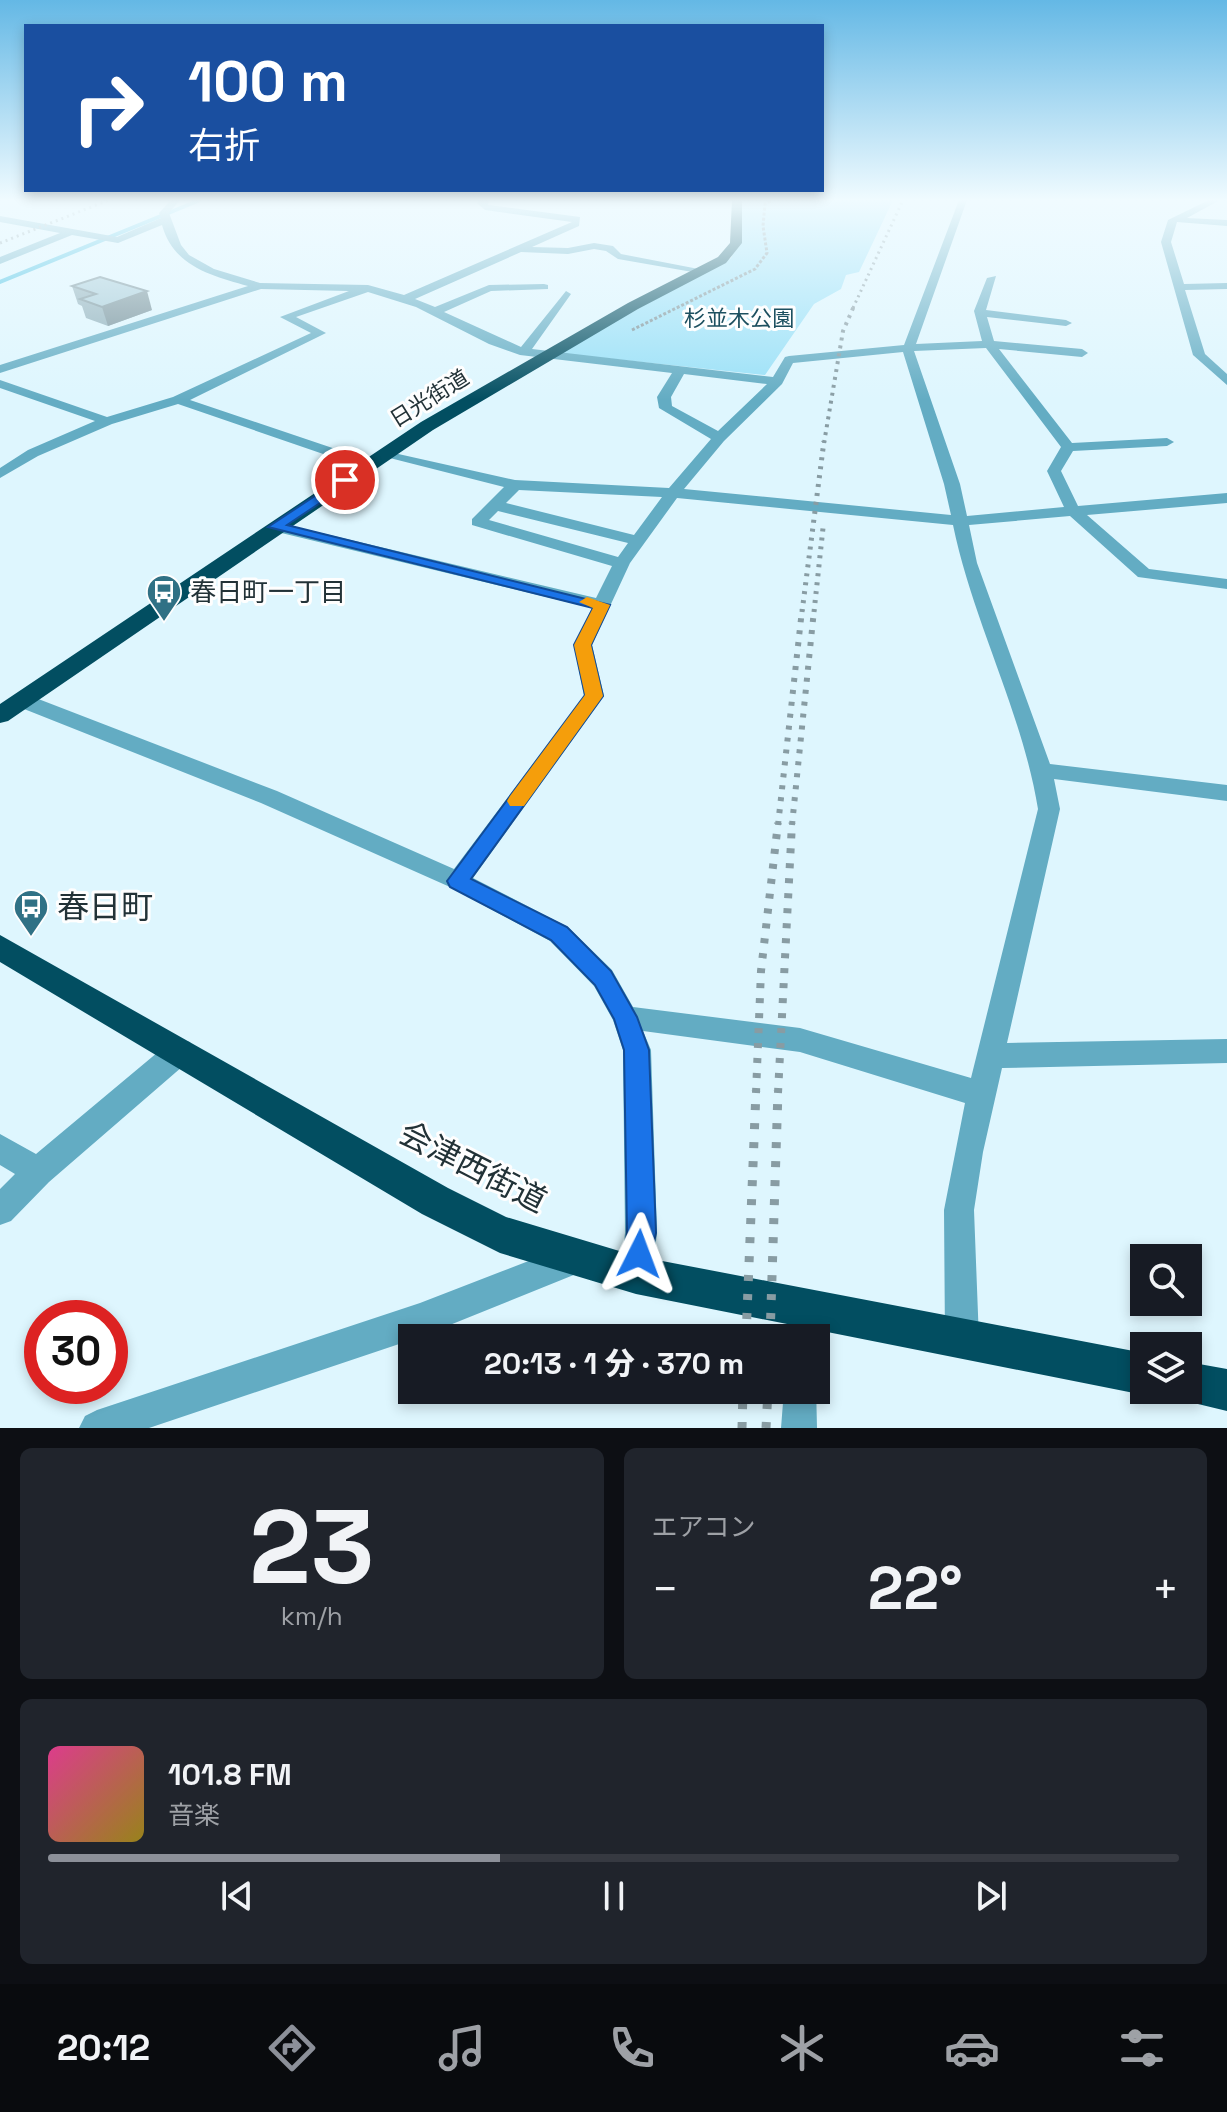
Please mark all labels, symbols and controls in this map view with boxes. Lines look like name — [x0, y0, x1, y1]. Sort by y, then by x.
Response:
text: 100 m — [188, 46, 348, 117]
icon: right — [56, 56, 160, 160]
text: 右折 — [188, 123, 260, 169]
park label: 杉並木公園 — [684, 304, 794, 332]
street label: 日光街道 — [384, 363, 474, 433]
pin — [311, 446, 379, 514]
icon: arrive — [323, 458, 367, 502]
bus stop icon: 春日町一丁目 — [145, 573, 183, 623]
place label: 春日町一丁目 — [190, 575, 346, 609]
place label: 春日町 — [57, 887, 153, 927]
bus stop icon: 春日町 — [12, 888, 50, 938]
street label: 会津西街道 — [393, 1113, 553, 1221]
position arrow — [597, 1212, 681, 1296]
map controls — [1130, 1244, 1202, 1404]
button: search — [1130, 1244, 1202, 1316]
speed limit sign: 30 — [24, 1300, 128, 1404]
button: layers — [1130, 1332, 1202, 1404]
text: 20:13 · 1 分 · 370 m — [484, 1344, 744, 1383]
text: 23 — [249, 1481, 374, 1613]
text: エアコン — [652, 1510, 756, 1544]
text: 22° — [868, 1550, 963, 1627]
text: − — [652, 1561, 679, 1617]
text: + — [1152, 1561, 1179, 1617]
text: km/h — [281, 1599, 343, 1633]
text: 101.8 FM — [168, 1755, 292, 1794]
text: 音楽 — [168, 1798, 220, 1832]
icon: previous — [215, 1874, 259, 1918]
icon: pause — [592, 1874, 636, 1918]
icon: next — [969, 1874, 1013, 1918]
icon: directions — [264, 2020, 320, 2076]
icon: music — [434, 2020, 490, 2076]
icon: phone — [604, 2020, 660, 2076]
icon: climate — [774, 2020, 830, 2076]
icon: car — [944, 2020, 1000, 2076]
icon: filters — [1114, 2020, 1170, 2076]
text: 20:12 — [57, 2025, 150, 2071]

